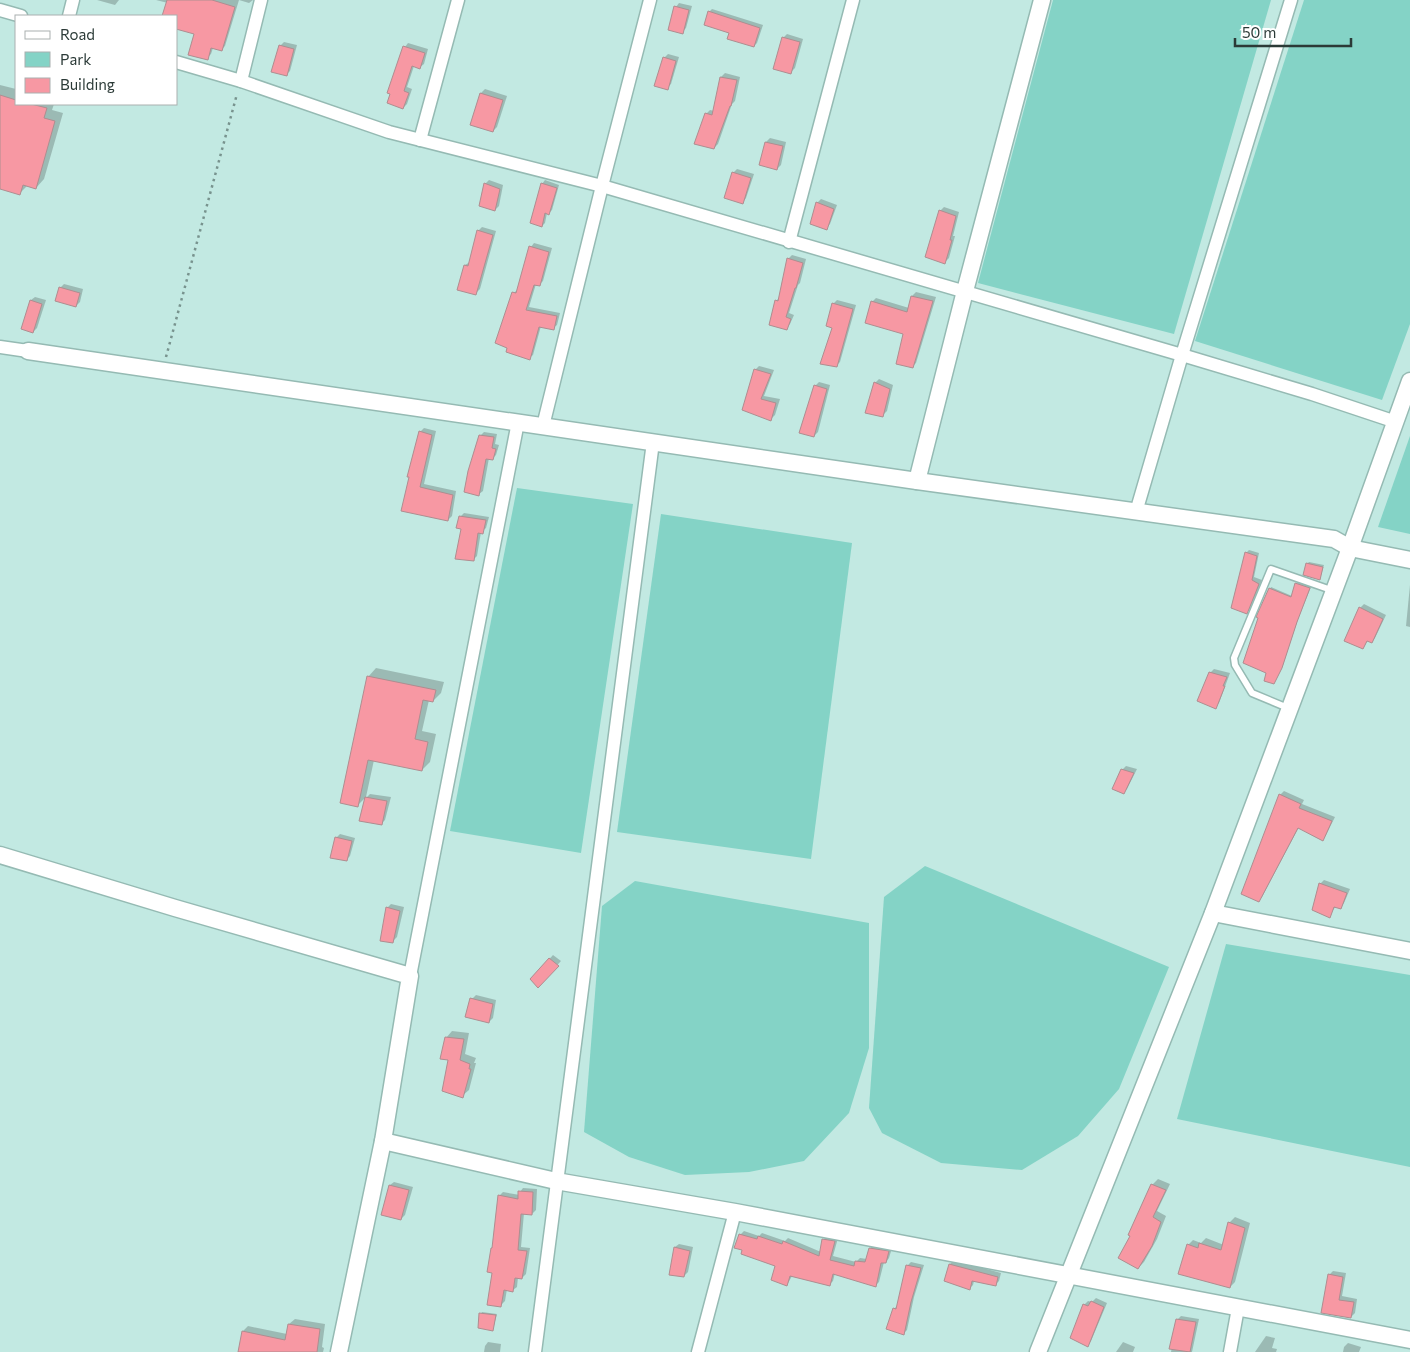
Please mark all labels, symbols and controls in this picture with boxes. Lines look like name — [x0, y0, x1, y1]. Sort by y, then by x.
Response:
legend — [15, 15, 178, 105]
scale bar — [1235, 15, 1351, 47]
text: 50 m — [1242, 23, 1276, 41]
text: Road — [60, 25, 95, 43]
text: Park — [60, 50, 91, 68]
text: Building — [60, 75, 115, 93]

